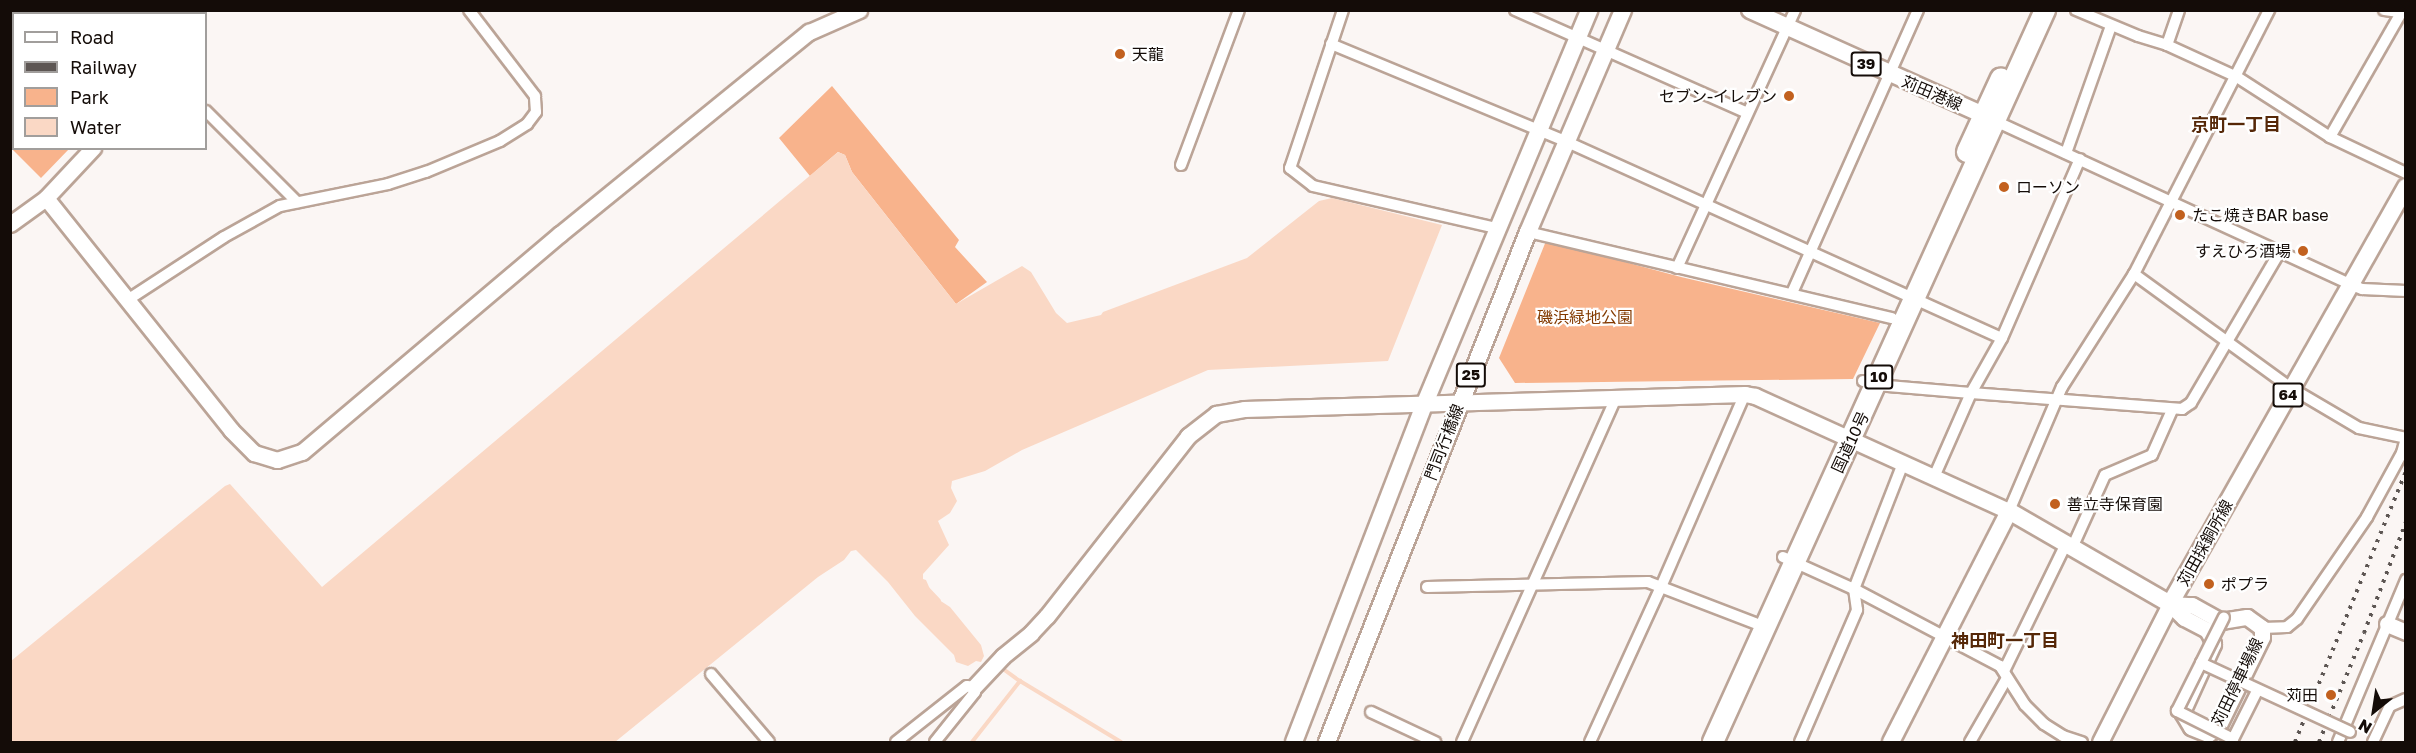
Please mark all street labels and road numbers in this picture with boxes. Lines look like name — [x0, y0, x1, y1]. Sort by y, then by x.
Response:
road number: 39 — [1850, 52, 1882, 76]
street label: 苅田港線 — [1899, 72, 1965, 114]
road number: 25 — [1454, 363, 1488, 387]
road number: 10 — [1864, 365, 1894, 389]
road number: 64 — [2272, 383, 2304, 407]
street label: 門司行橋線 — [1421, 401, 1467, 483]
street label: 国道10号 — [1827, 408, 1873, 476]
street label: 苅田採銅所線 — [2173, 496, 2237, 590]
street label: 苅田停車場線 — [2207, 635, 2267, 729]

